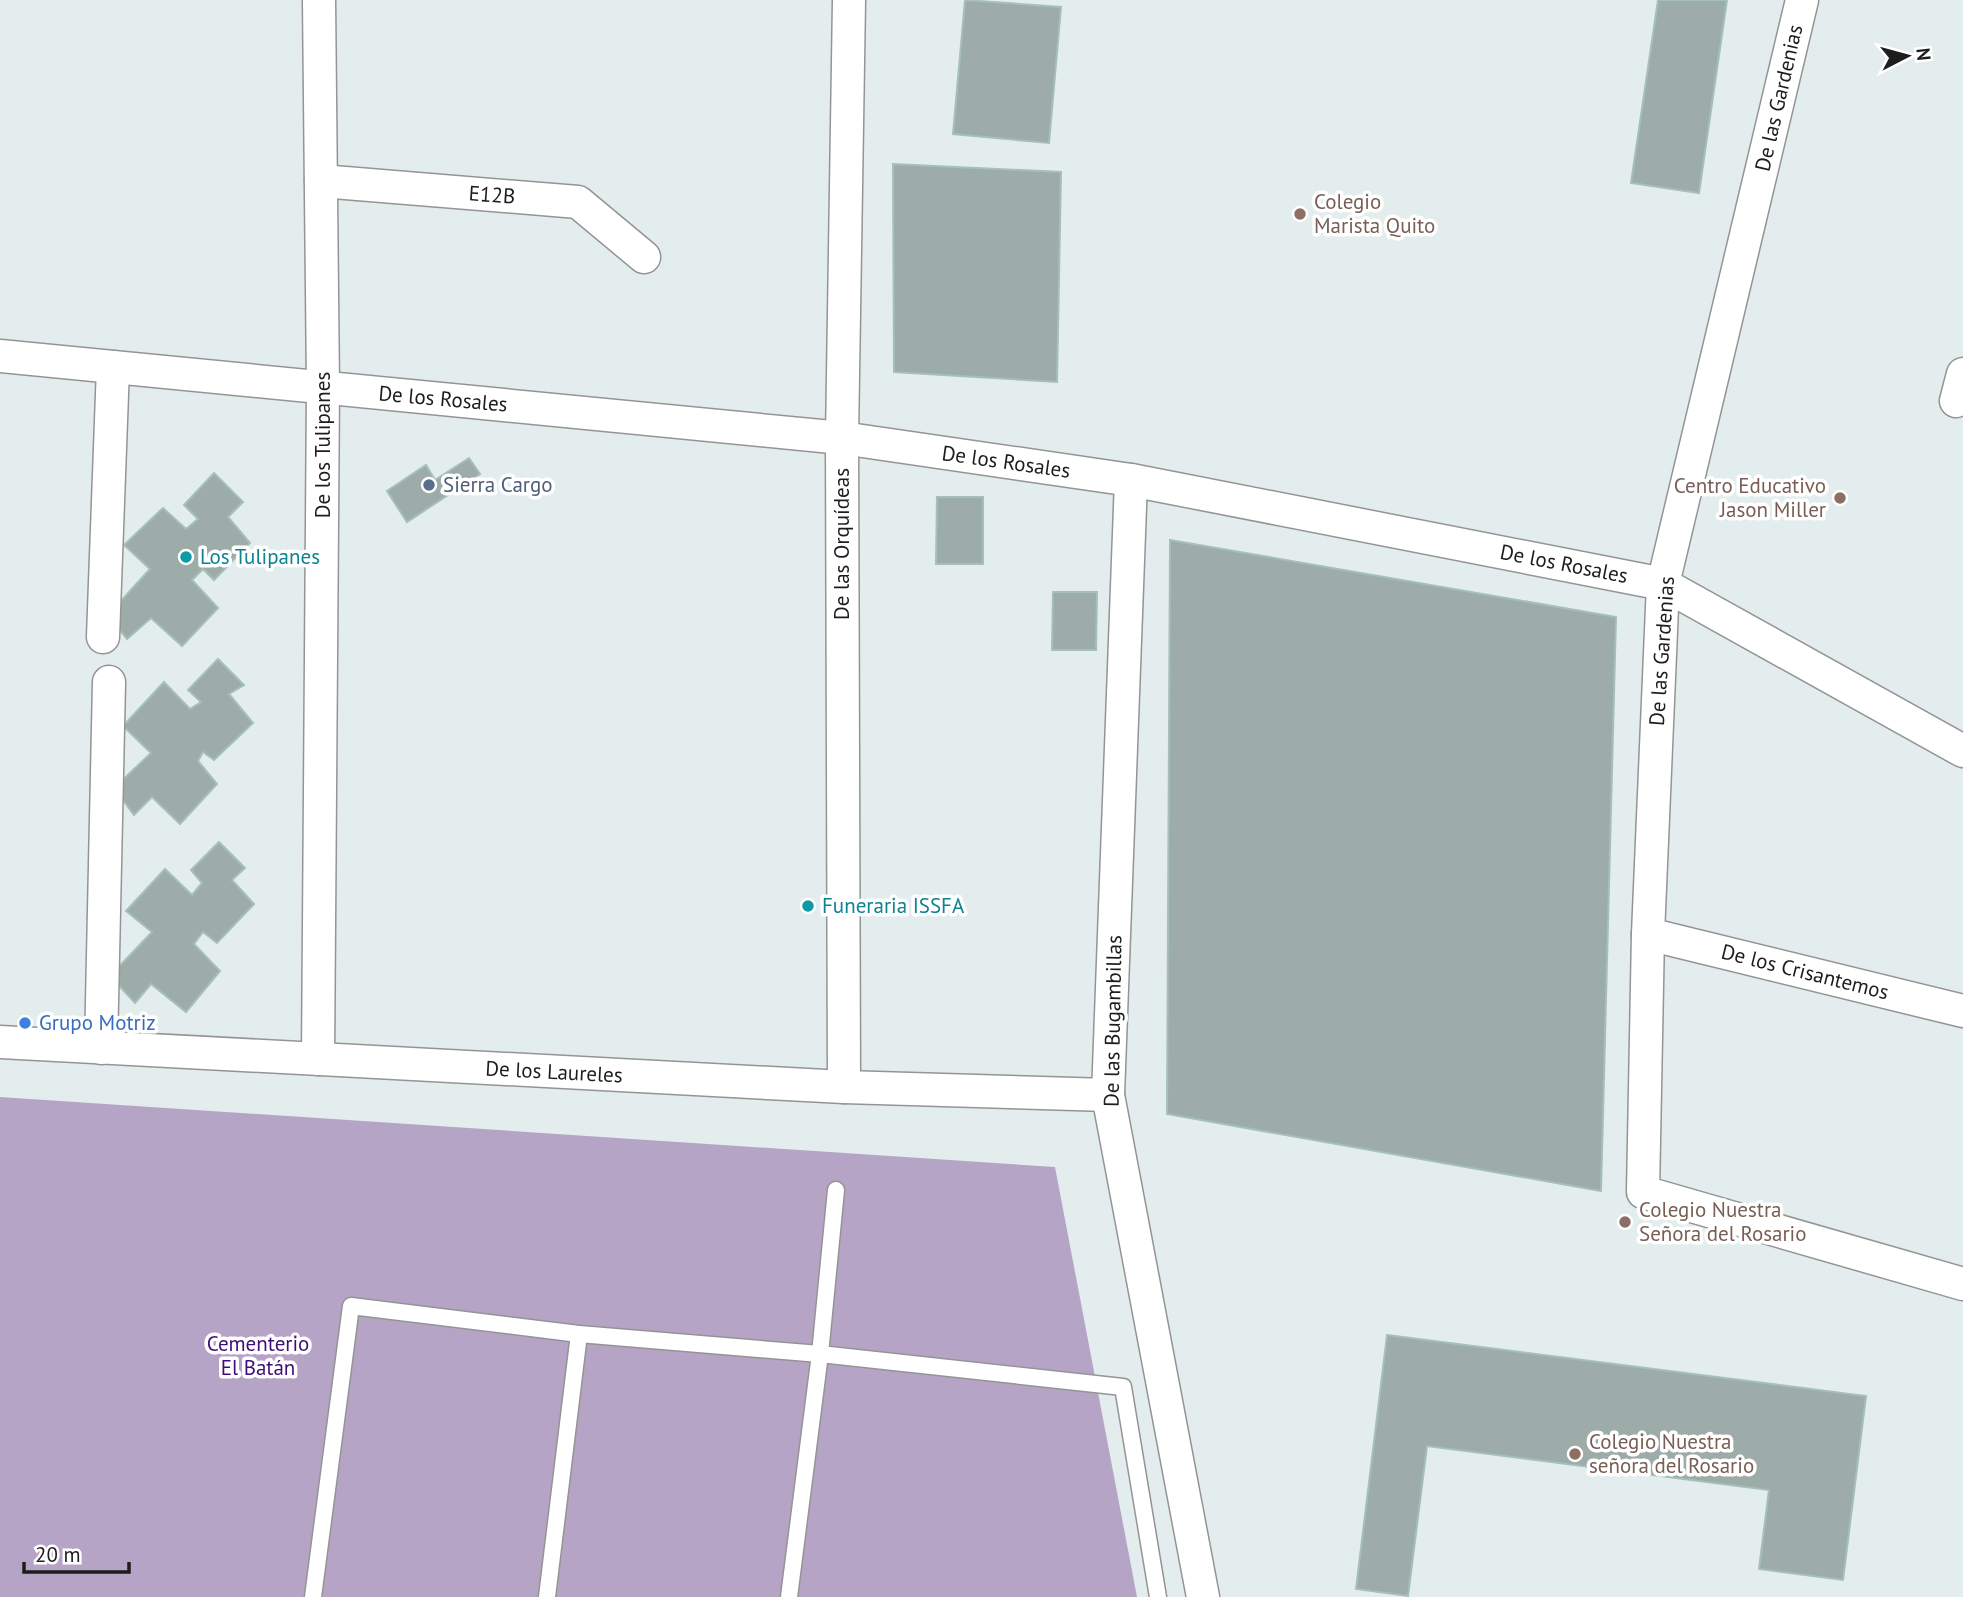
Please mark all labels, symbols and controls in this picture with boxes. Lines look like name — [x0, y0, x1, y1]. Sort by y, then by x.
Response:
north arrow — [1872, 21, 1942, 91]
street label: De las Gardenias — [1749, 22, 1809, 174]
text: N — [1911, 47, 1936, 62]
street label: E12B — [468, 179, 516, 210]
place label: Colegio Marista Quito — [1314, 188, 1435, 239]
marker: Colegio Marista Quito — [1292, 206, 1308, 222]
street label: De los Tulipanes — [309, 372, 336, 518]
street label: De los Rosales — [377, 379, 509, 418]
street label: De los Rosales — [940, 439, 1072, 484]
street label: De las Orquídeas — [828, 468, 855, 620]
place label: Sierra Cargo — [443, 471, 552, 498]
place label: Centro Educativo Jason Miller — [1674, 472, 1826, 523]
marker: Sierra Cargo — [421, 477, 437, 493]
marker: Centro Educativo Jason Miller — [1832, 490, 1848, 506]
street label: De los Rosales — [1498, 538, 1630, 589]
place label: Los Tulipanes — [200, 543, 320, 570]
marker: Los Tulipanes — [178, 549, 194, 565]
street label: De las Gardenias — [1643, 575, 1680, 727]
place label: Funeraria ISSFA — [822, 892, 965, 919]
marker: Funeraria ISSFA — [800, 898, 816, 914]
street label: De las Bugambillas — [1098, 935, 1127, 1107]
street label: De los Crisantemos — [1719, 938, 1892, 1005]
place label: Grupo Motriz — [39, 1009, 156, 1036]
marker: Grupo Motriz — [17, 1015, 33, 1031]
street label: De los Laureles — [485, 1054, 623, 1089]
place label: Colegio Nuestra Señora del Rosario — [1639, 1196, 1806, 1247]
marker: Colegio Nuestra Señora del Rosario — [1617, 1214, 1633, 1230]
park label: Cementerio El Batán — [207, 1330, 309, 1381]
place label: Colegio Nuestra señora del Rosario — [1589, 1428, 1754, 1479]
marker: Colegio Nuestra señora del Rosario — [1567, 1446, 1583, 1462]
scale bar — [24, 1530, 130, 1574]
text: 20 m — [35, 1541, 81, 1568]

